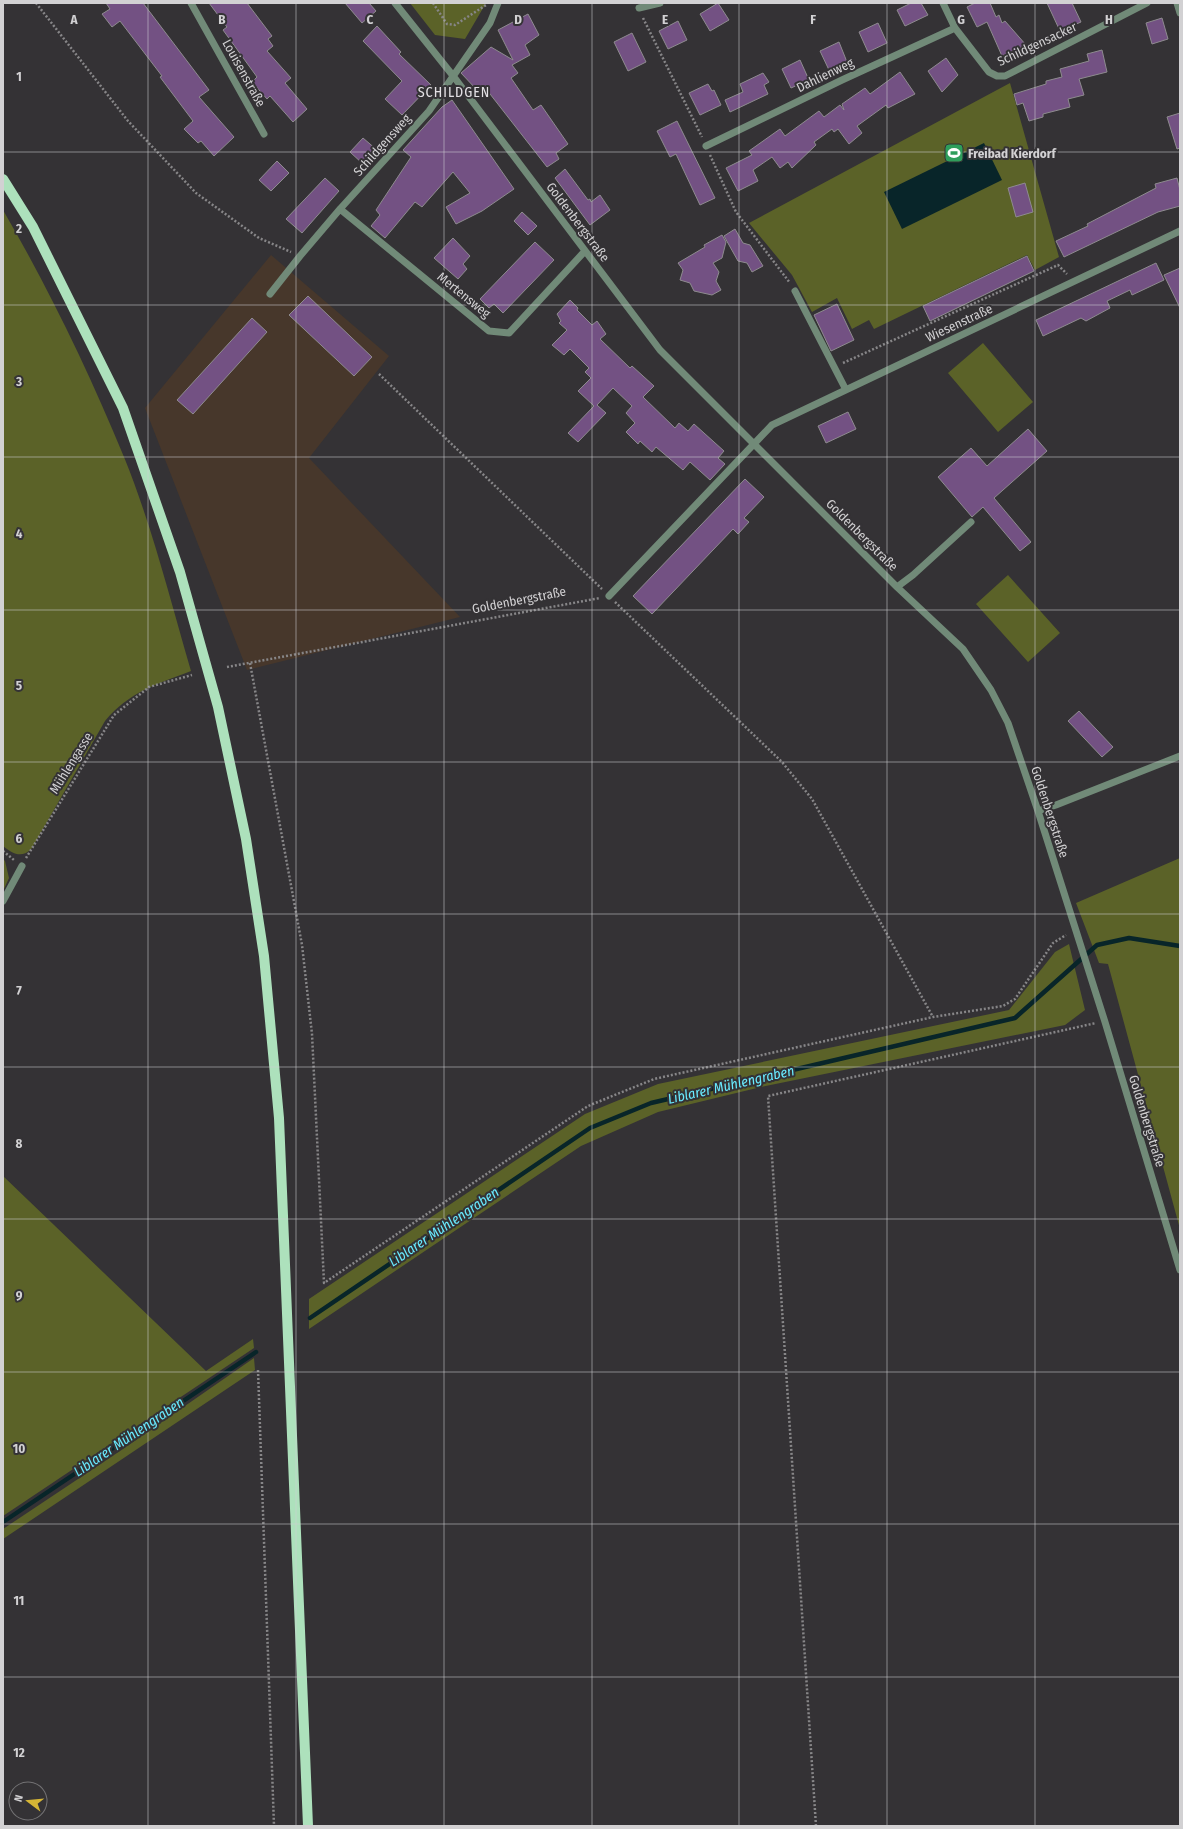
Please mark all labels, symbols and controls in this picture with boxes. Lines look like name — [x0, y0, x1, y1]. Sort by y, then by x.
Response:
text: A — [69, 12, 78, 27]
text: B — [218, 12, 226, 27]
text: C — [367, 12, 374, 27]
text: D — [514, 12, 522, 27]
text: E — [662, 12, 668, 27]
text: F — [810, 12, 816, 27]
text: G — [957, 12, 965, 27]
text: H — [1105, 12, 1113, 27]
street label: Schildgensacker — [995, 19, 1080, 69]
street label: Louisenstraße — [219, 37, 269, 109]
street label: Dahlienweg — [794, 54, 857, 95]
text: 1 — [16, 69, 22, 84]
district label: SCHILDGEN — [418, 84, 490, 101]
street label: Schildgensweg — [350, 110, 414, 179]
sports icon: Freibad Kierdorf — [943, 142, 965, 164]
place label: Freibad Kierdorf — [968, 146, 1058, 161]
street label: Goldenbergstraße — [543, 179, 613, 265]
text: 2 — [15, 221, 22, 236]
street label: Mertensweg — [434, 269, 494, 322]
street label: Wiesenstraße — [923, 301, 995, 345]
text: 3 — [15, 374, 22, 389]
street label: Goldenbergstraße — [823, 496, 901, 574]
text: 4 — [16, 526, 23, 541]
street label: Goldenbergstraße — [471, 584, 567, 616]
text: 5 — [16, 678, 22, 693]
street label: Mühlengasse — [46, 730, 96, 796]
street label: Goldenbergstraße — [1028, 764, 1072, 860]
text: 6 — [16, 831, 23, 846]
text: 7 — [16, 983, 22, 998]
water label: Liblarer Mühlengraben — [666, 1062, 796, 1108]
street label: Goldenbergstraße — [1126, 1073, 1168, 1169]
text: 8 — [16, 1136, 23, 1151]
water label: Liblarer Mühlengraben — [386, 1184, 502, 1270]
text: 9 — [16, 1288, 23, 1303]
water label: Liblarer Mühlengraben — [71, 1394, 187, 1480]
text: 10 — [13, 1441, 25, 1456]
text: 11 — [14, 1593, 24, 1608]
text: 12 — [13, 1745, 25, 1760]
north arrow — [8, 1781, 48, 1821]
text: N — [12, 1793, 26, 1803]

